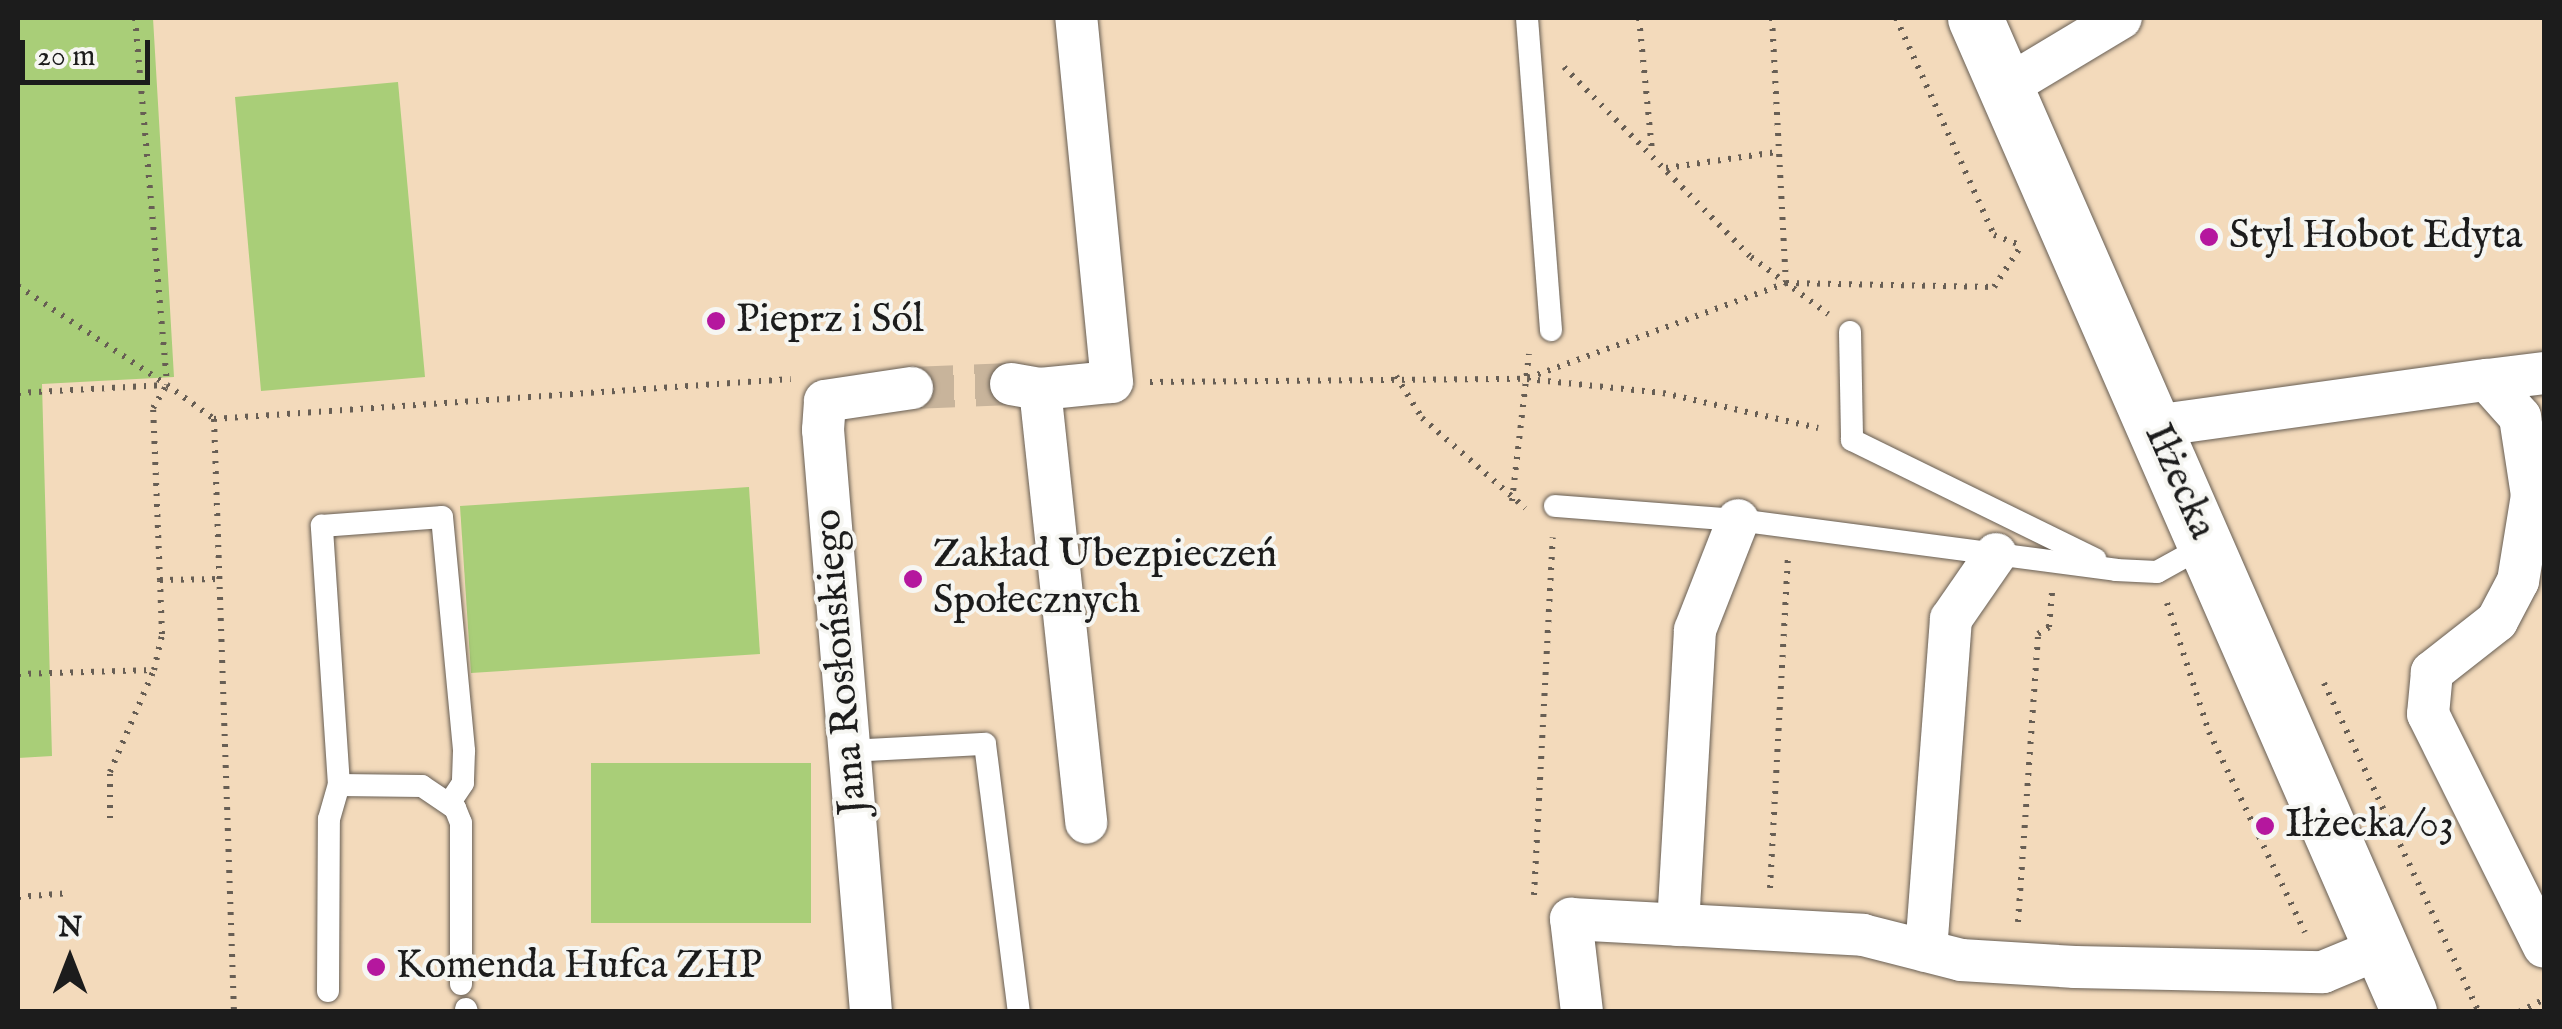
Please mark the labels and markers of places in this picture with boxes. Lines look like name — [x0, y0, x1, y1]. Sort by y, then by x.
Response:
place label: Styl Hobot Edyta — [2229, 213, 2522, 261]
marker: Styl Hobot Edyta — [2198, 226, 2220, 248]
place label: Pieprz i Sól — [736, 297, 924, 345]
marker: Pieprz i Sól — [705, 310, 727, 332]
place label: Zakład Ubezpieczeń Społecznych — [933, 532, 1277, 626]
marker: Zakład Ubezpieczeń Społecznych — [902, 568, 924, 590]
place label: Iłżecka/03 — [2285, 802, 2454, 850]
marker: Iłżecka/03 — [2254, 815, 2276, 837]
place label: Komenda Hufca ZHP — [396, 943, 762, 991]
marker: Komenda Hufca ZHP — [365, 956, 387, 978]

